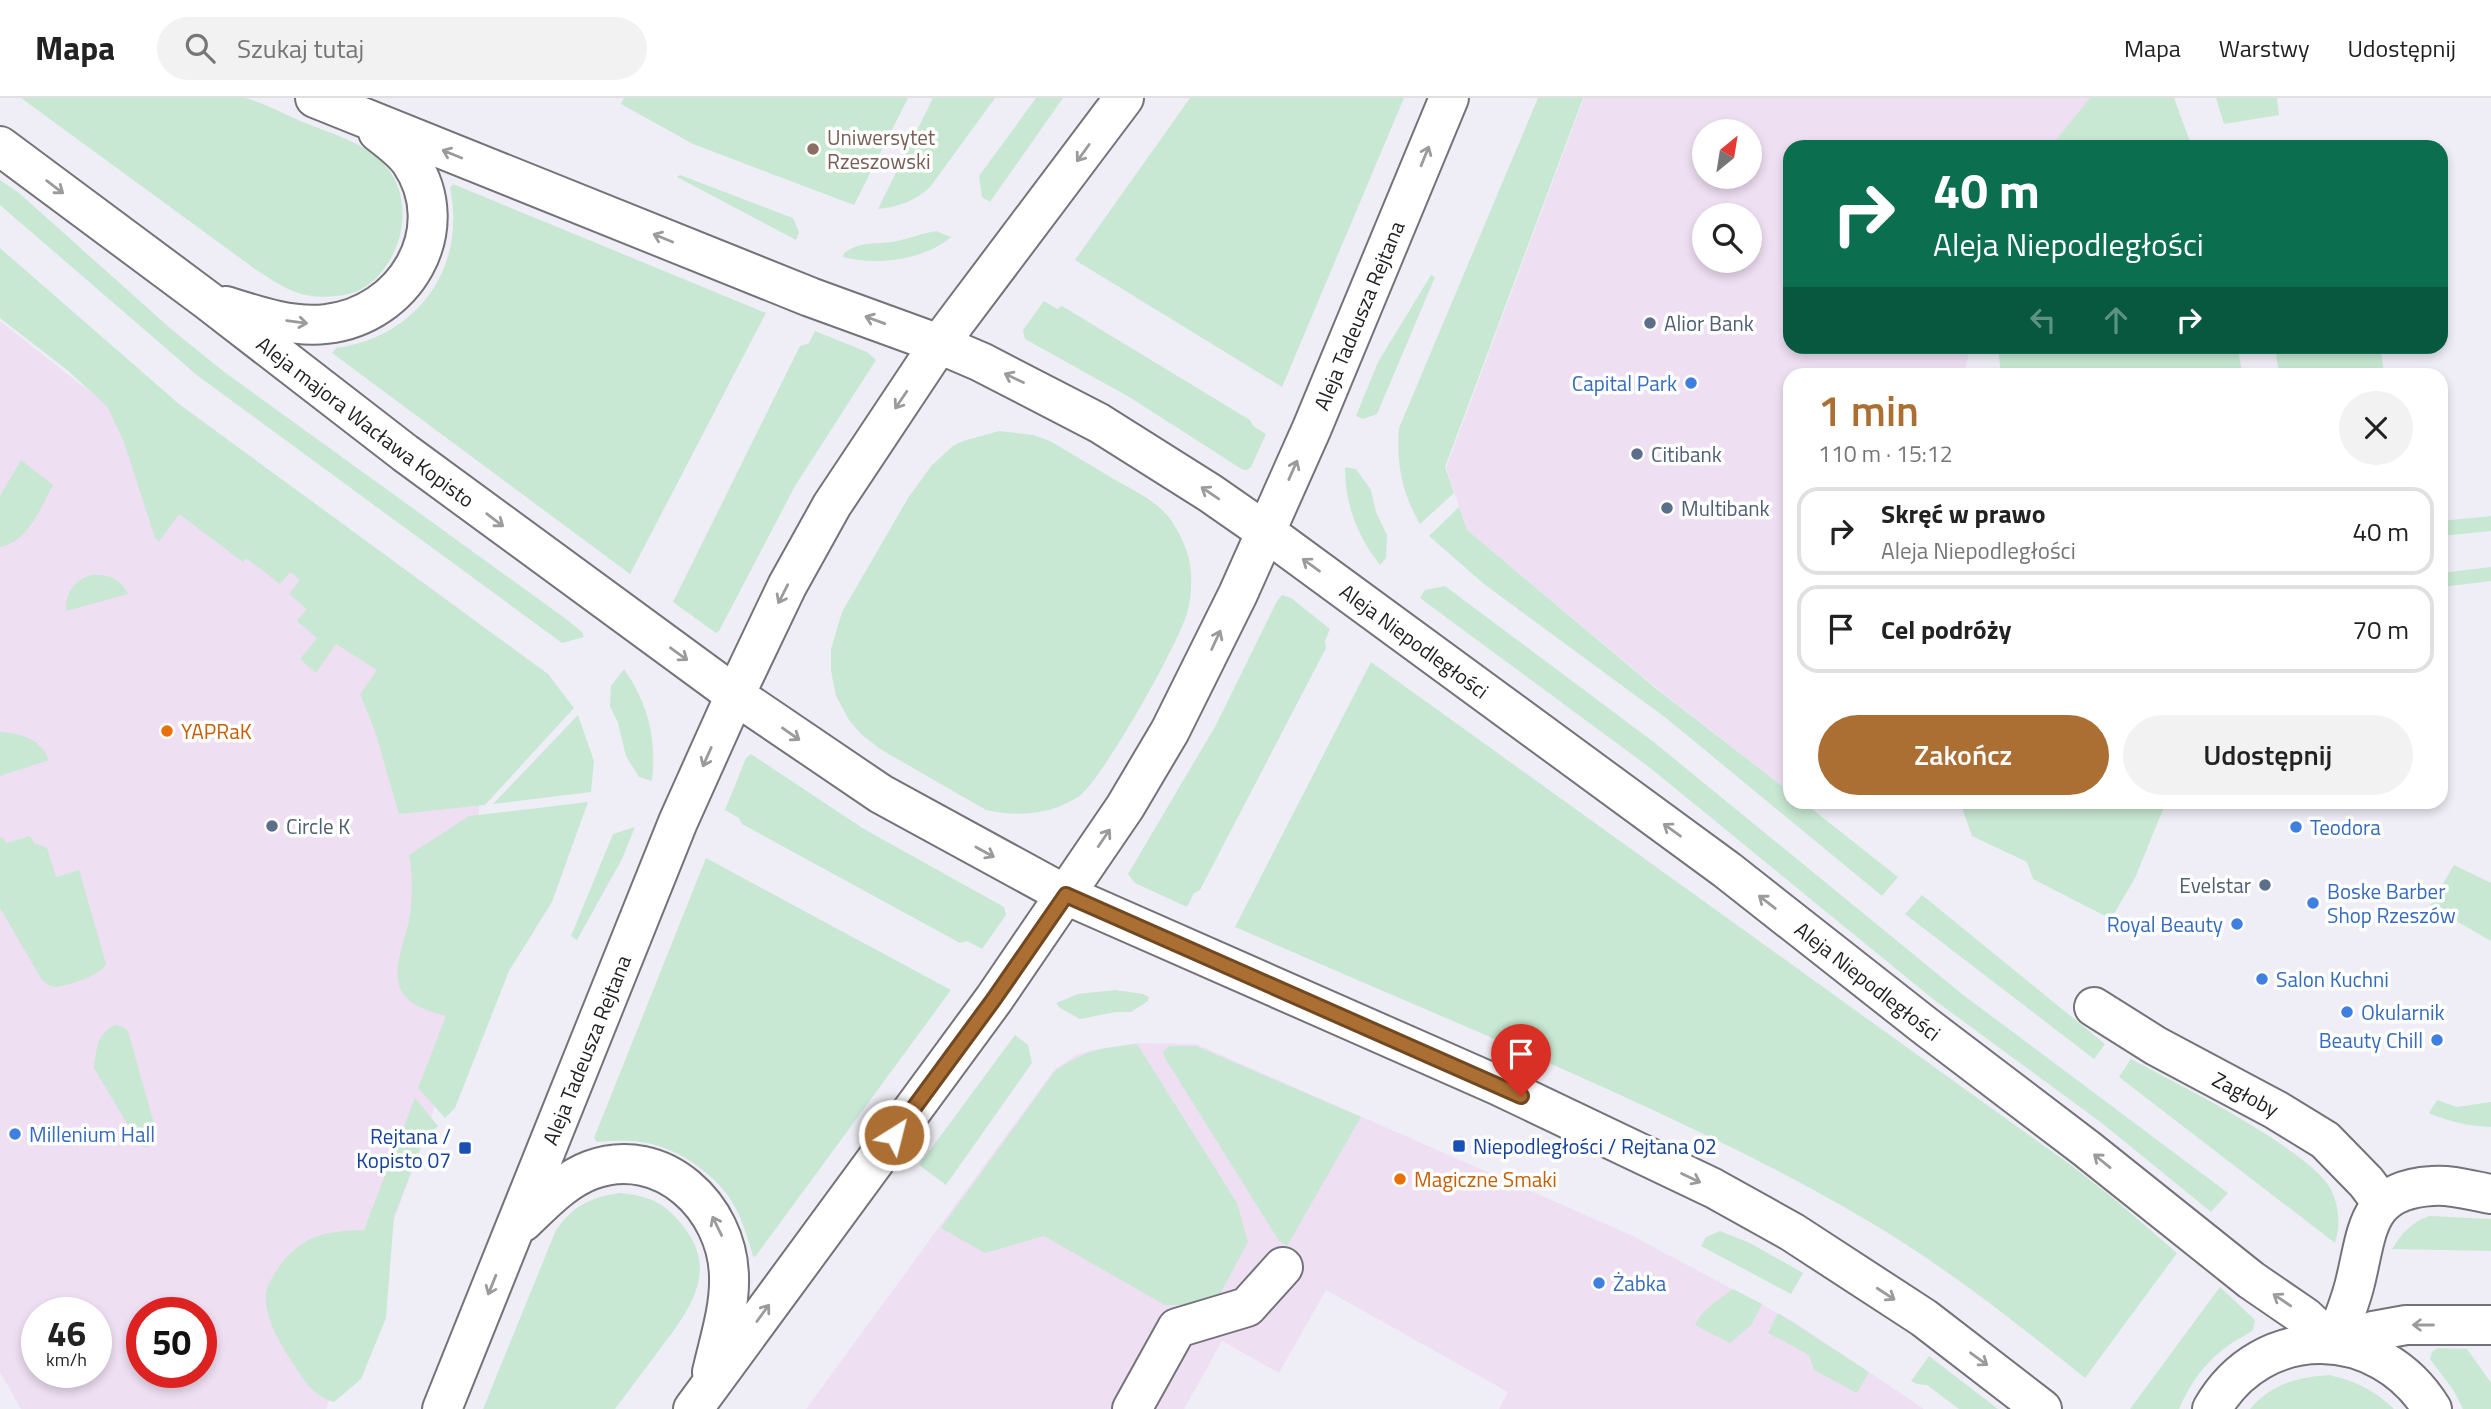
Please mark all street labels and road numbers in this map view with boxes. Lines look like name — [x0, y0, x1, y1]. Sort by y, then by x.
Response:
street label: Aleja Tadeusza Rejtana — [1305, 215, 1413, 415]
street label: Aleja majora Wacława Kopisto — [250, 328, 482, 515]
street label: Aleja Niepodległości — [1333, 575, 1496, 706]
street label: Aleja Niepodległości — [1788, 913, 1948, 1048]
street label: Aleja Tadeusza Rejtana — [534, 950, 639, 1150]
street label: Zagłoby — [2207, 1063, 2285, 1125]

